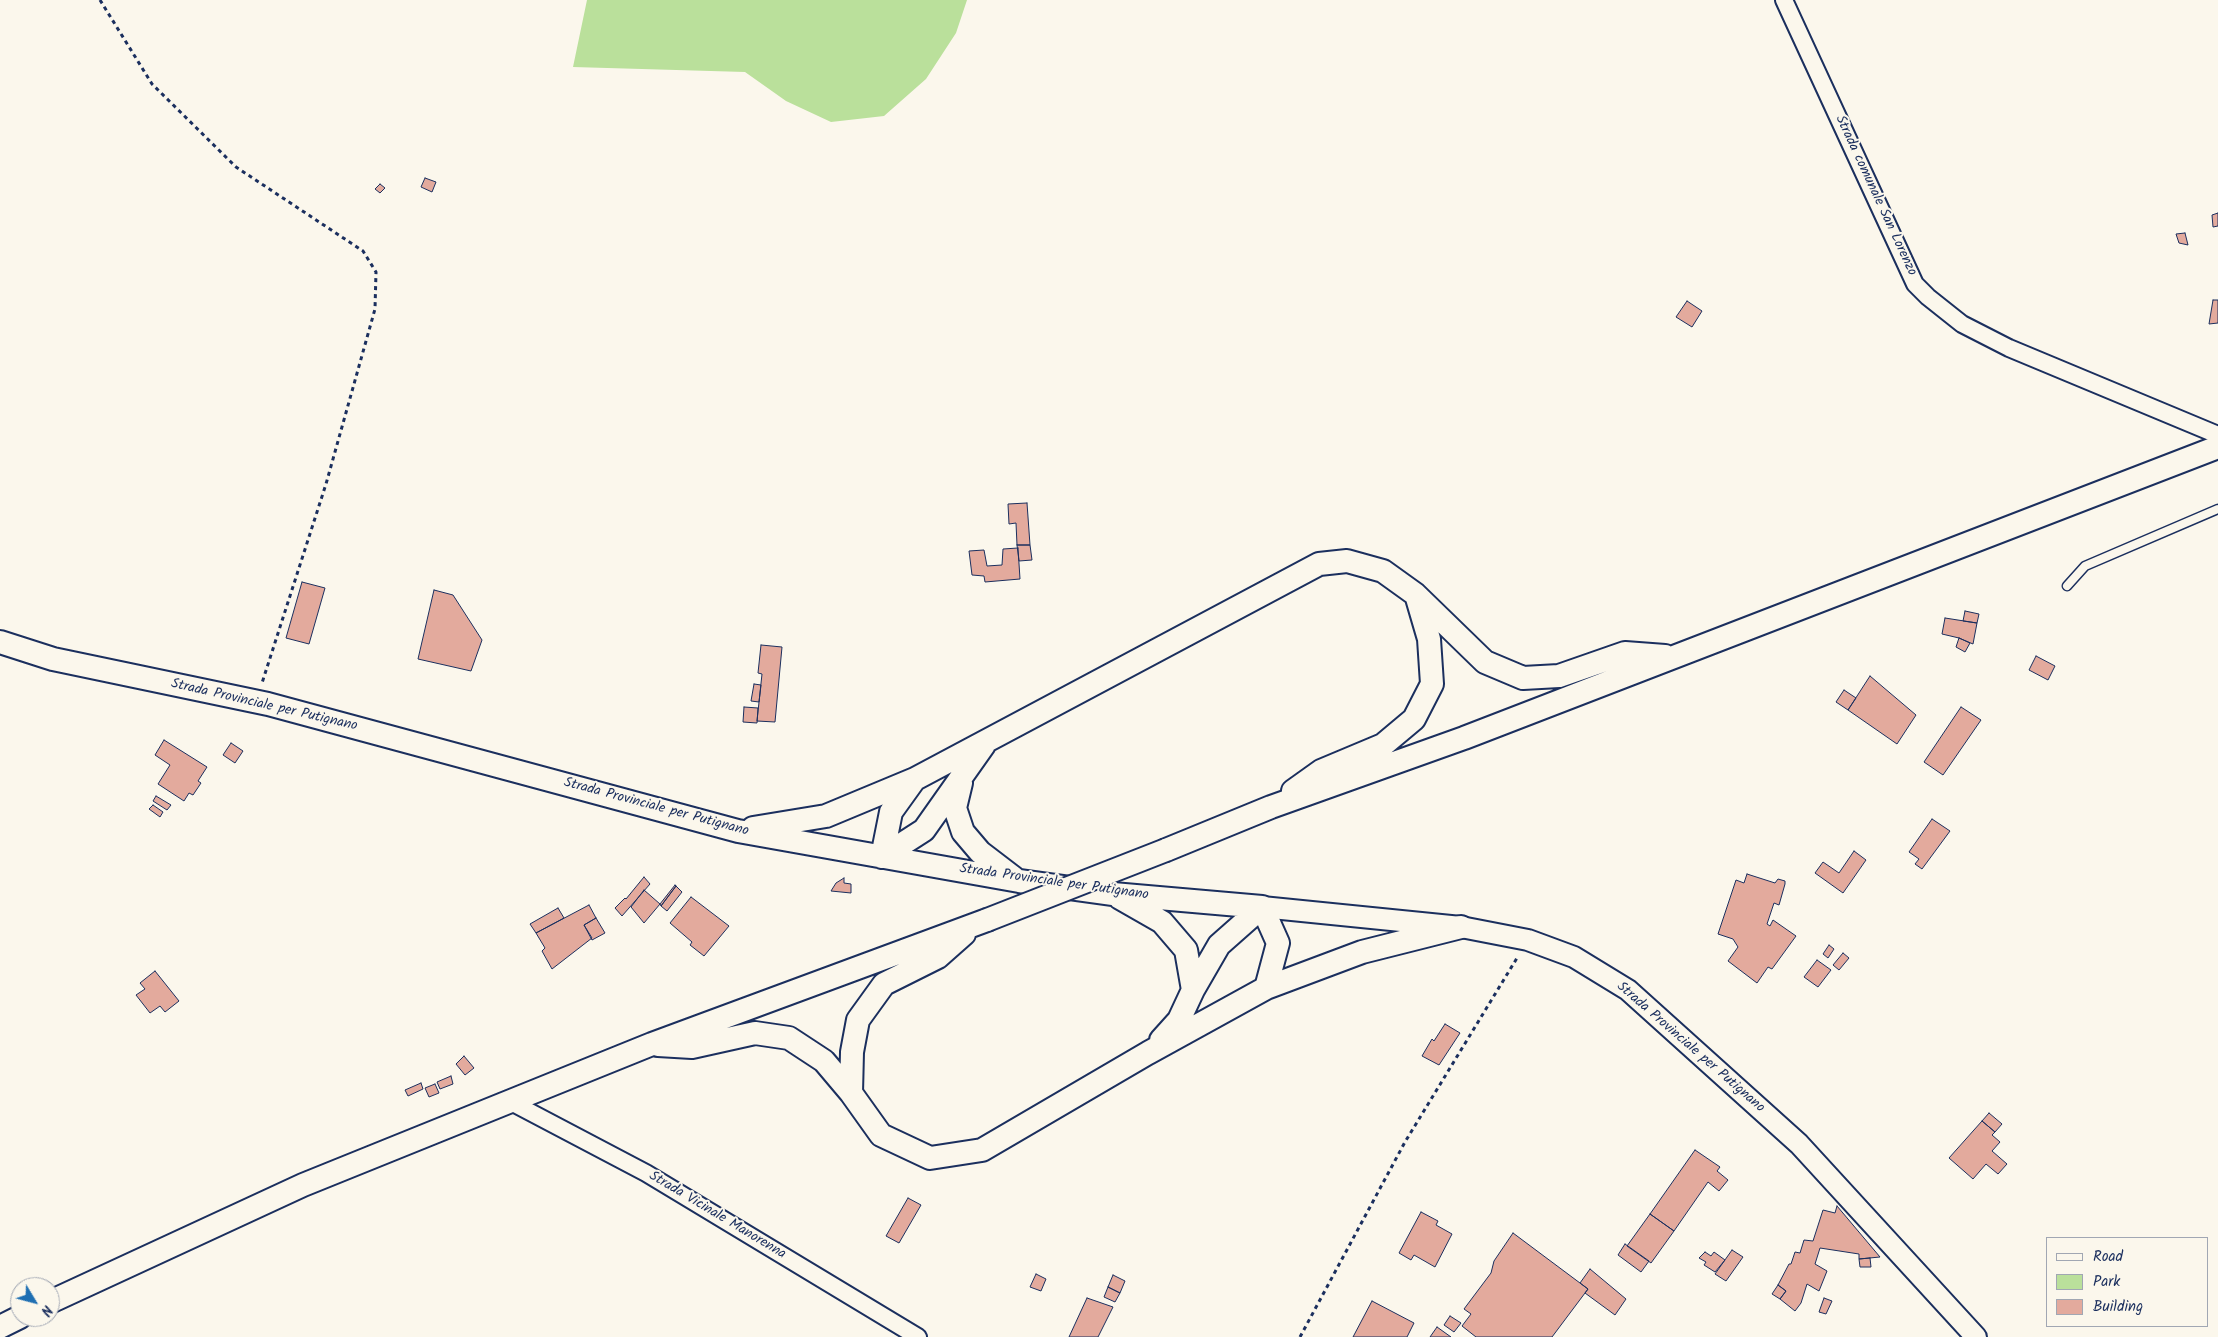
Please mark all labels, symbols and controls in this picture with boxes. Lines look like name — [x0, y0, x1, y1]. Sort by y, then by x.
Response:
street label: Strada comunale San Lorenzo — [1830, 113, 1920, 279]
street label: Strada Provinciale per Putignano — [169, 676, 359, 736]
street label: Strada Provinciale per Putignano — [562, 775, 750, 841]
street label: Strada Provinciale per Putignano — [958, 861, 1150, 905]
street label: Strada Provinciale per Putignano — [1612, 979, 1768, 1117]
street label: Strada Vicinale Manorenna — [645, 1168, 789, 1264]
legend — [2046, 1237, 2208, 1327]
text: Road — [2093, 1245, 2123, 1269]
text: Park — [2093, 1270, 2120, 1294]
north arrow — [10, 1277, 60, 1327]
text: Building — [2093, 1295, 2143, 1319]
text: N — [35, 1300, 58, 1321]

